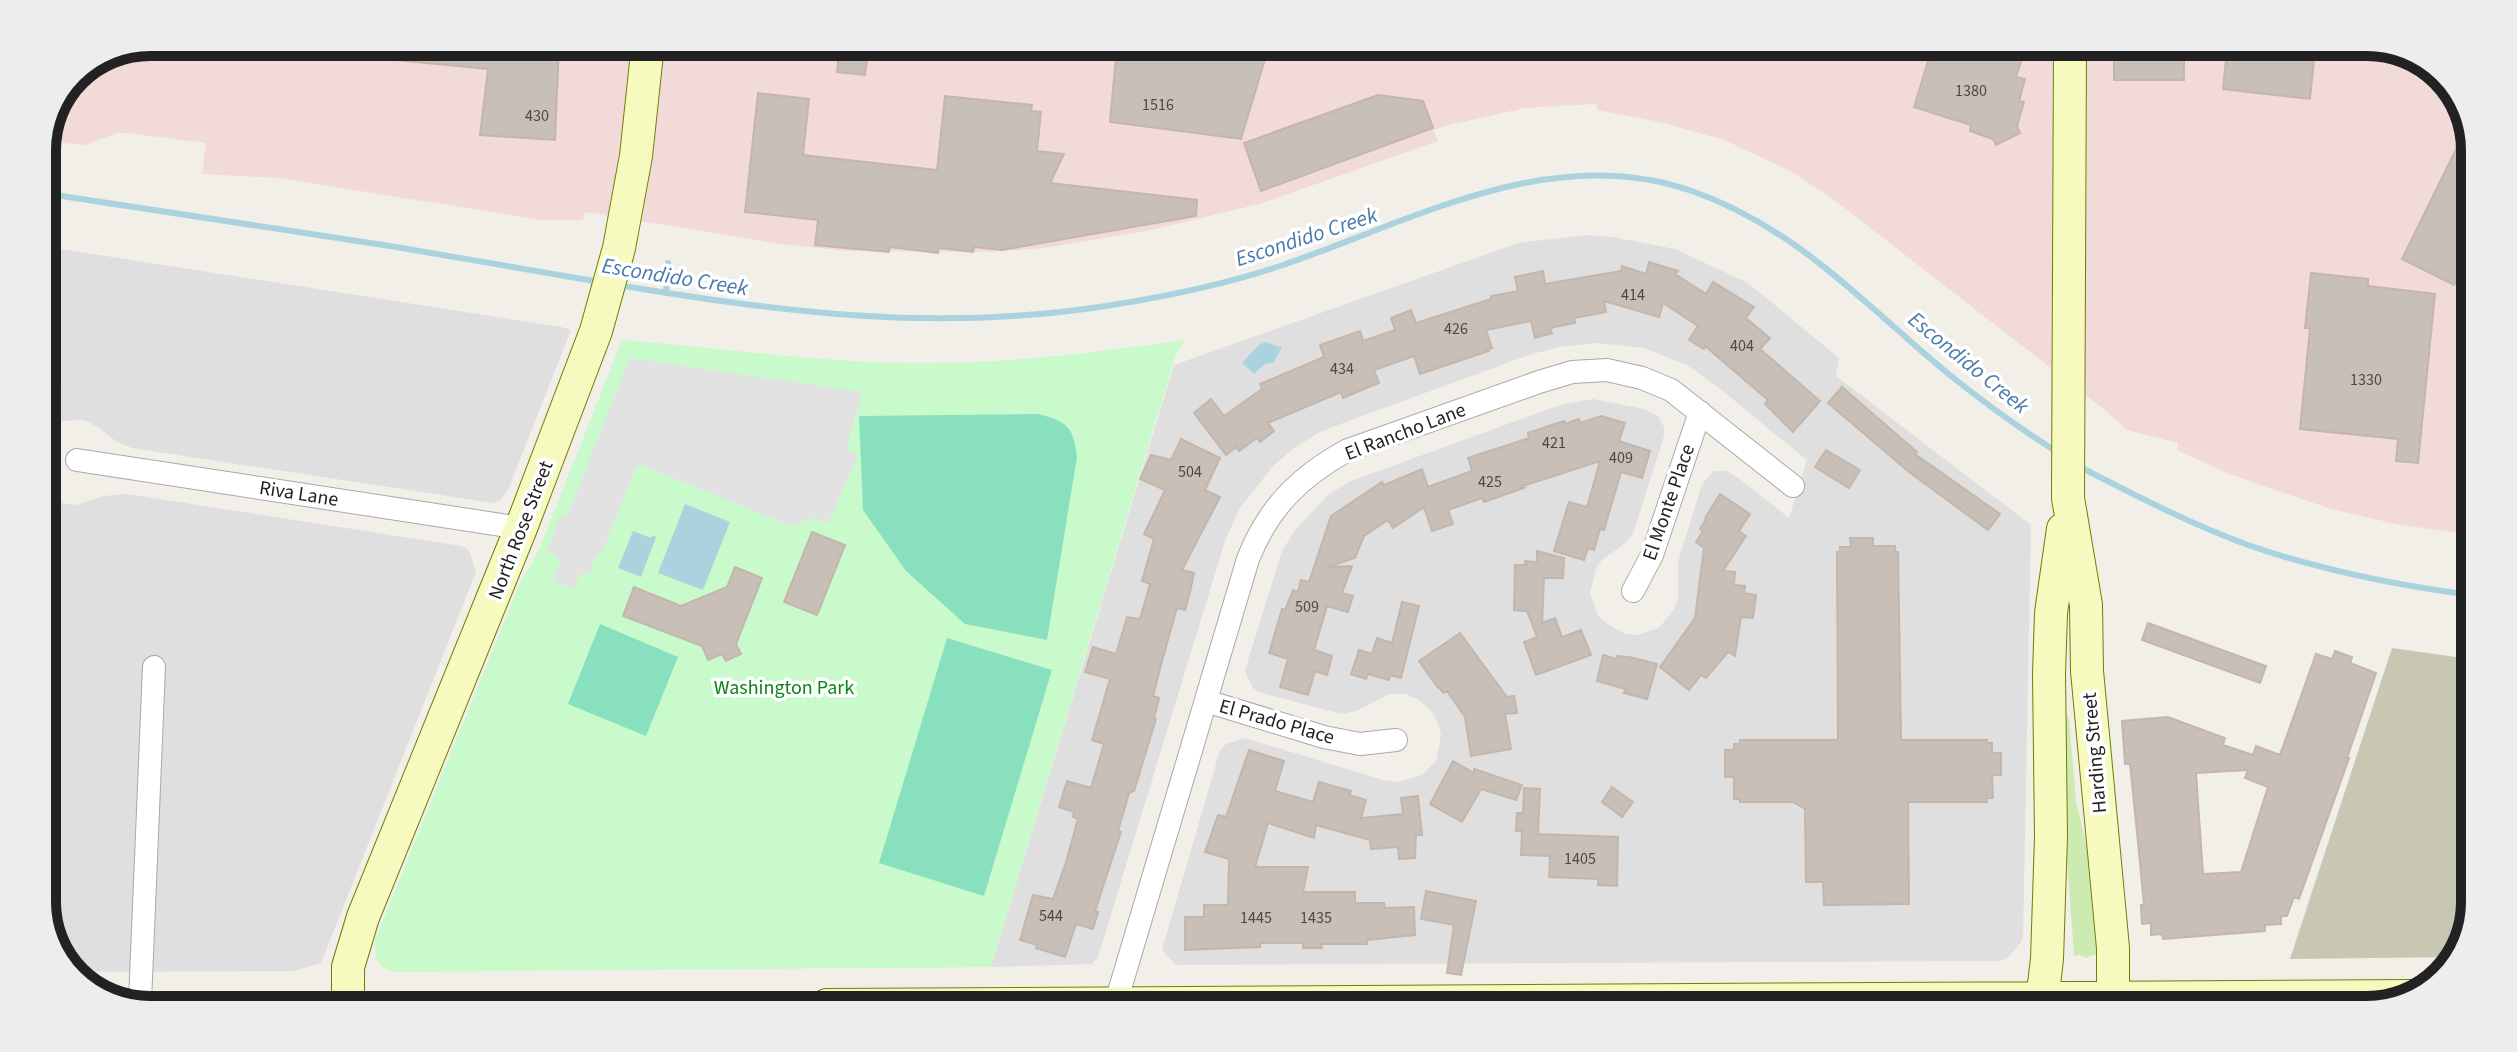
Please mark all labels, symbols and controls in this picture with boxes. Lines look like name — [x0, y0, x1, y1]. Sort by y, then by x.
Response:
house number: 1380 — [1955, 80, 1987, 102]
house number: 1516 — [1142, 94, 1174, 116]
house number: 430 — [525, 105, 549, 127]
water label: Escondido Creek — [1231, 199, 1382, 275]
water label: Escondido Creek — [599, 250, 751, 304]
house number: 414 — [1621, 284, 1645, 306]
water label: Escondido Creek — [1901, 304, 2036, 422]
house number: 426 — [1444, 318, 1468, 340]
house number: 404 — [1730, 335, 1754, 357]
house number: 434 — [1330, 358, 1354, 380]
house number: 1330 — [2350, 369, 2382, 391]
street label: El Rancho Lane — [1341, 396, 1470, 468]
house number: 421 — [1542, 432, 1566, 454]
street label: El Monte Place — [1636, 440, 1702, 564]
house number: 409 — [1609, 447, 1633, 469]
street label: North Rose Street — [482, 457, 560, 604]
house number: 504 — [1178, 461, 1202, 483]
house number: 425 — [1478, 471, 1502, 493]
street label: Riva Lane — [257, 474, 341, 514]
house number: 509 — [1295, 596, 1319, 618]
park label: Washington Park — [714, 674, 854, 702]
street label: Harding Street — [2076, 691, 2114, 814]
street label: El Prado Place — [1216, 692, 1338, 752]
house number: 1405 — [1564, 848, 1596, 870]
house number: 544 — [1039, 905, 1063, 927]
house number: 1445 — [1240, 907, 1272, 929]
house number: 1435 — [1300, 907, 1332, 929]

